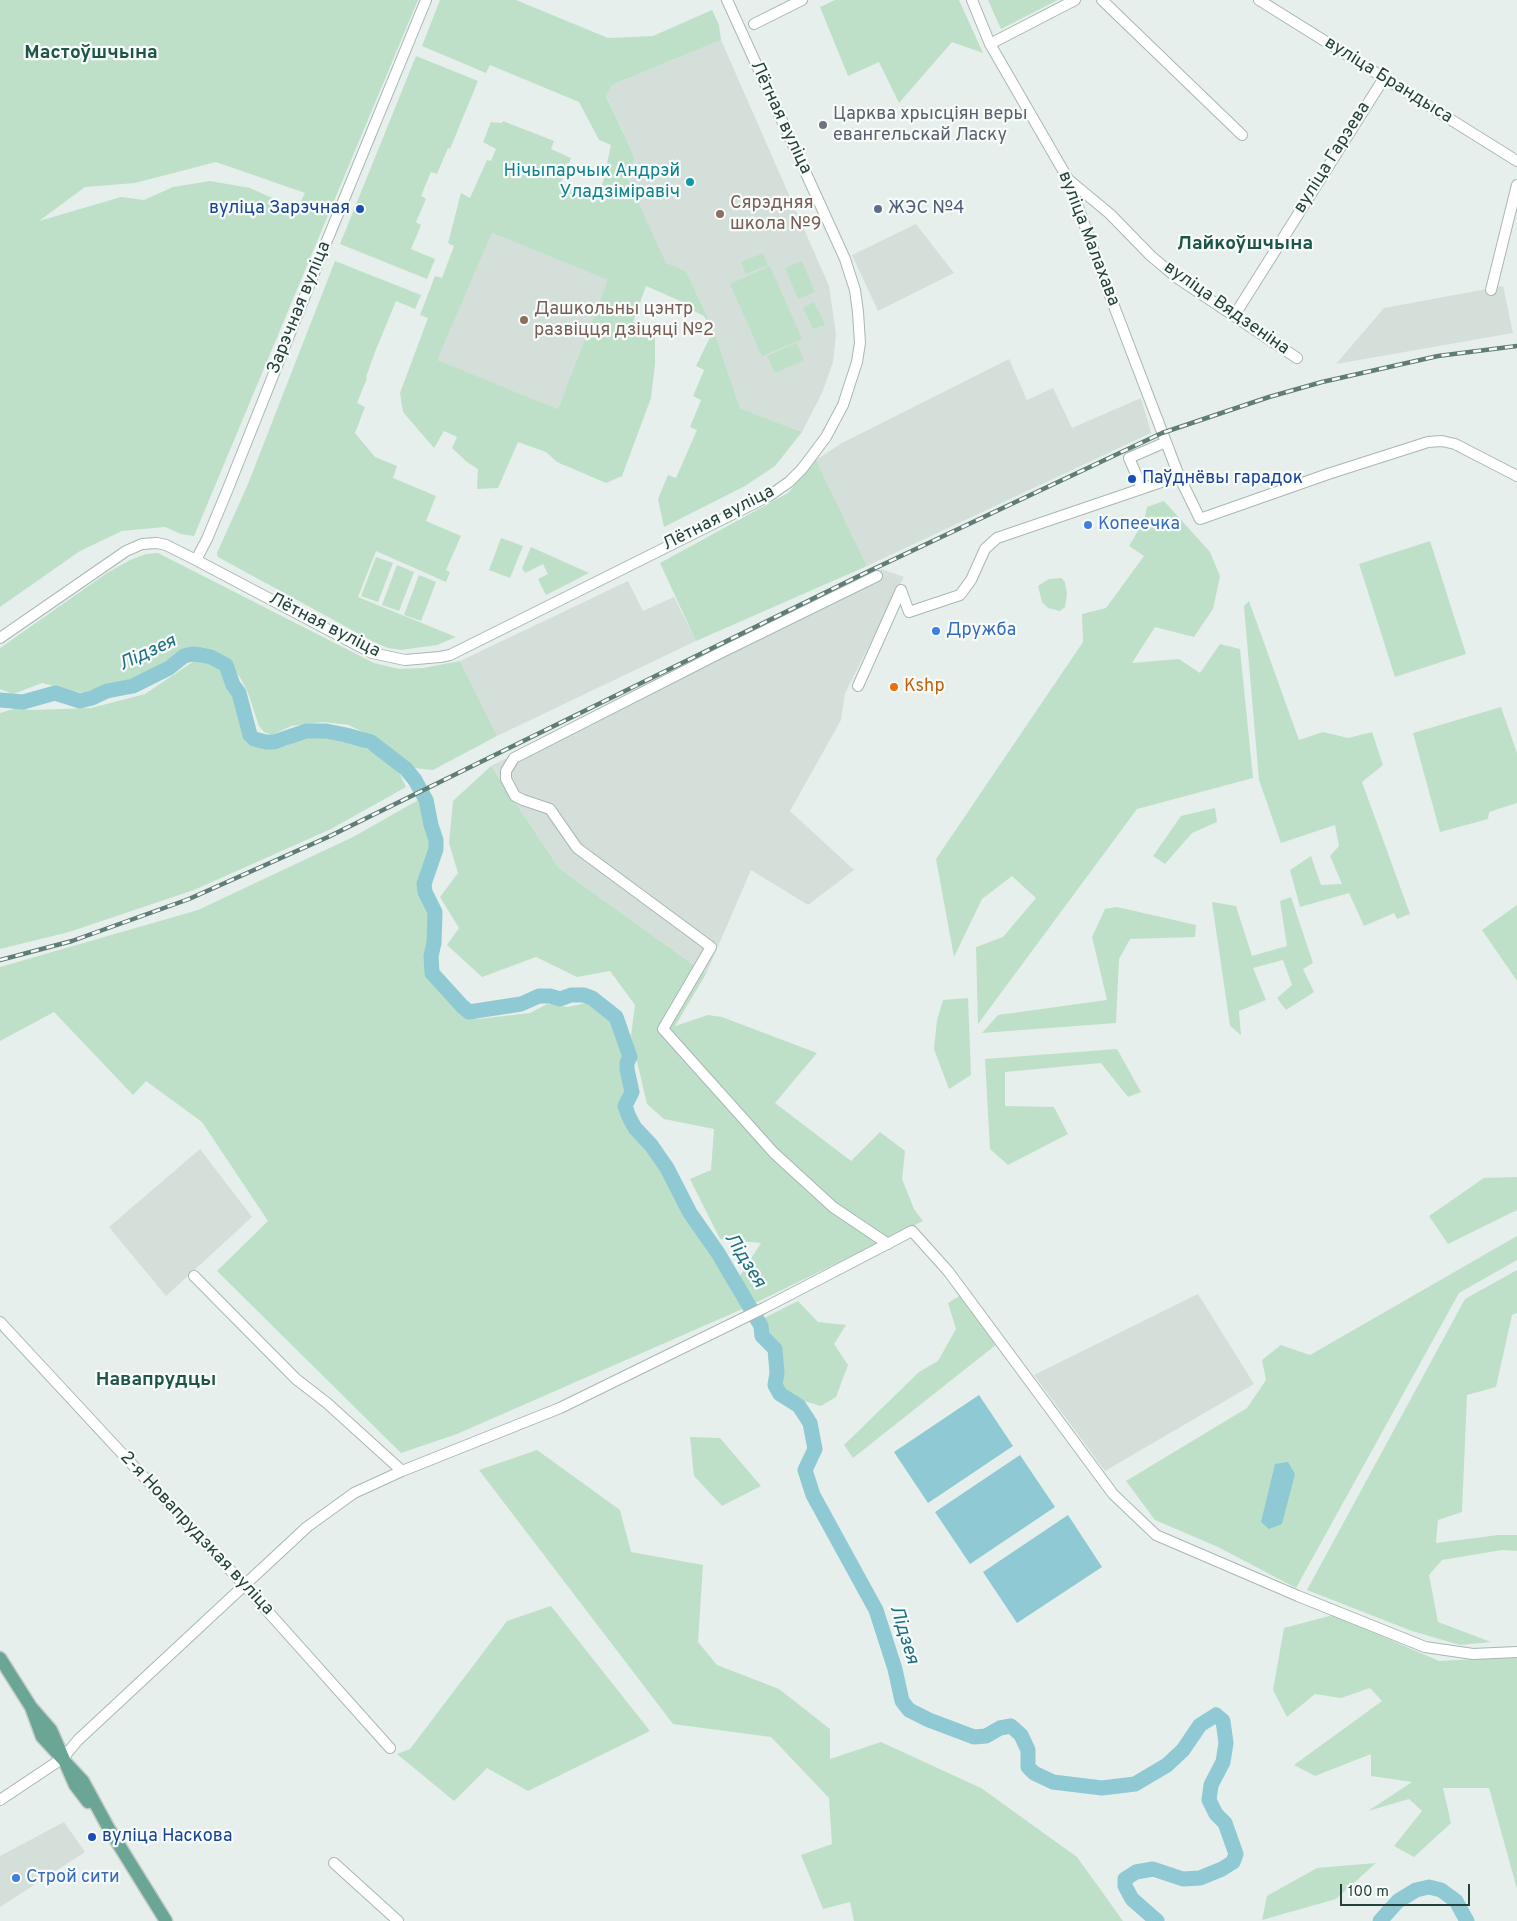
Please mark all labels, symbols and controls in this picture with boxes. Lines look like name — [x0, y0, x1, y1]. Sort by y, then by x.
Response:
street label: вуліца Брандыса — [1320, 33, 1456, 129]
district label: Мастоўшчына — [24, 43, 158, 65]
street label: Лётная вуліца — [744, 58, 816, 178]
street label: вуліца Гарэева — [1290, 98, 1376, 218]
place label: Царква хрысціян веры евангельскай Ласку — [833, 104, 1028, 146]
marker: Царква хрысціян веры евангельскай Ласку — [817, 119, 829, 131]
place label: Нічыпарчык Андрэй Уладзіміравіч — [504, 161, 680, 203]
street label: вуліца Малахава — [1052, 169, 1124, 309]
marker: Нічыпарчык Андрэй Уладзіміравіч — [684, 176, 696, 188]
place label: Сярэдняя школа №9 — [730, 193, 821, 235]
place label: вуліца Зарэчная — [209, 198, 350, 220]
place label: ЖЭС №4 — [888, 198, 964, 220]
marker: вуліца Зарэчная — [354, 203, 366, 215]
marker: ЖЭС №4 — [872, 203, 884, 215]
marker: Сярэдняя школа №9 — [714, 208, 726, 220]
district label: Лайкоўшчына — [1177, 234, 1313, 256]
street label: Зарэчная вуліца — [264, 239, 336, 377]
street label: вуліца Вядзеніна — [1159, 258, 1293, 360]
place label: Дашкольны цэнтр развіцця дзіцяці №2 — [534, 299, 714, 342]
marker: Дашкольны цэнтр развіцця дзіцяці №2 — [518, 314, 530, 326]
place label: Паўднёвы гарадок — [1142, 468, 1303, 490]
marker: Паўднёвы гарадок — [1126, 473, 1138, 485]
street label: Лётная вуліца — [660, 482, 778, 556]
place label: Копеечка — [1098, 514, 1180, 536]
marker: Копеечка — [1082, 519, 1094, 531]
street label: Лётная вуліца — [265, 589, 383, 663]
place label: Дружба — [946, 620, 1016, 642]
marker: Дружба — [930, 625, 942, 637]
water label: Лідзея — [116, 631, 180, 677]
place label: Kshp — [904, 676, 945, 698]
marker: Kshp — [888, 681, 900, 693]
water label: Лідзея — [718, 1229, 770, 1293]
district label: Навапрудцы — [96, 1370, 216, 1392]
street label: 2-я Новапрудзкая вуліца — [114, 1448, 278, 1620]
water label: Лідзея — [883, 1603, 923, 1667]
place label: вуліца Наскова — [102, 1826, 232, 1848]
marker: вуліца Наскова — [86, 1831, 98, 1843]
place label: Строй сити — [26, 1867, 120, 1889]
marker: Строй сити — [10, 1872, 22, 1884]
scale bar — [1342, 1874, 1472, 1906]
text: 100 m — [1348, 1883, 1389, 1902]

